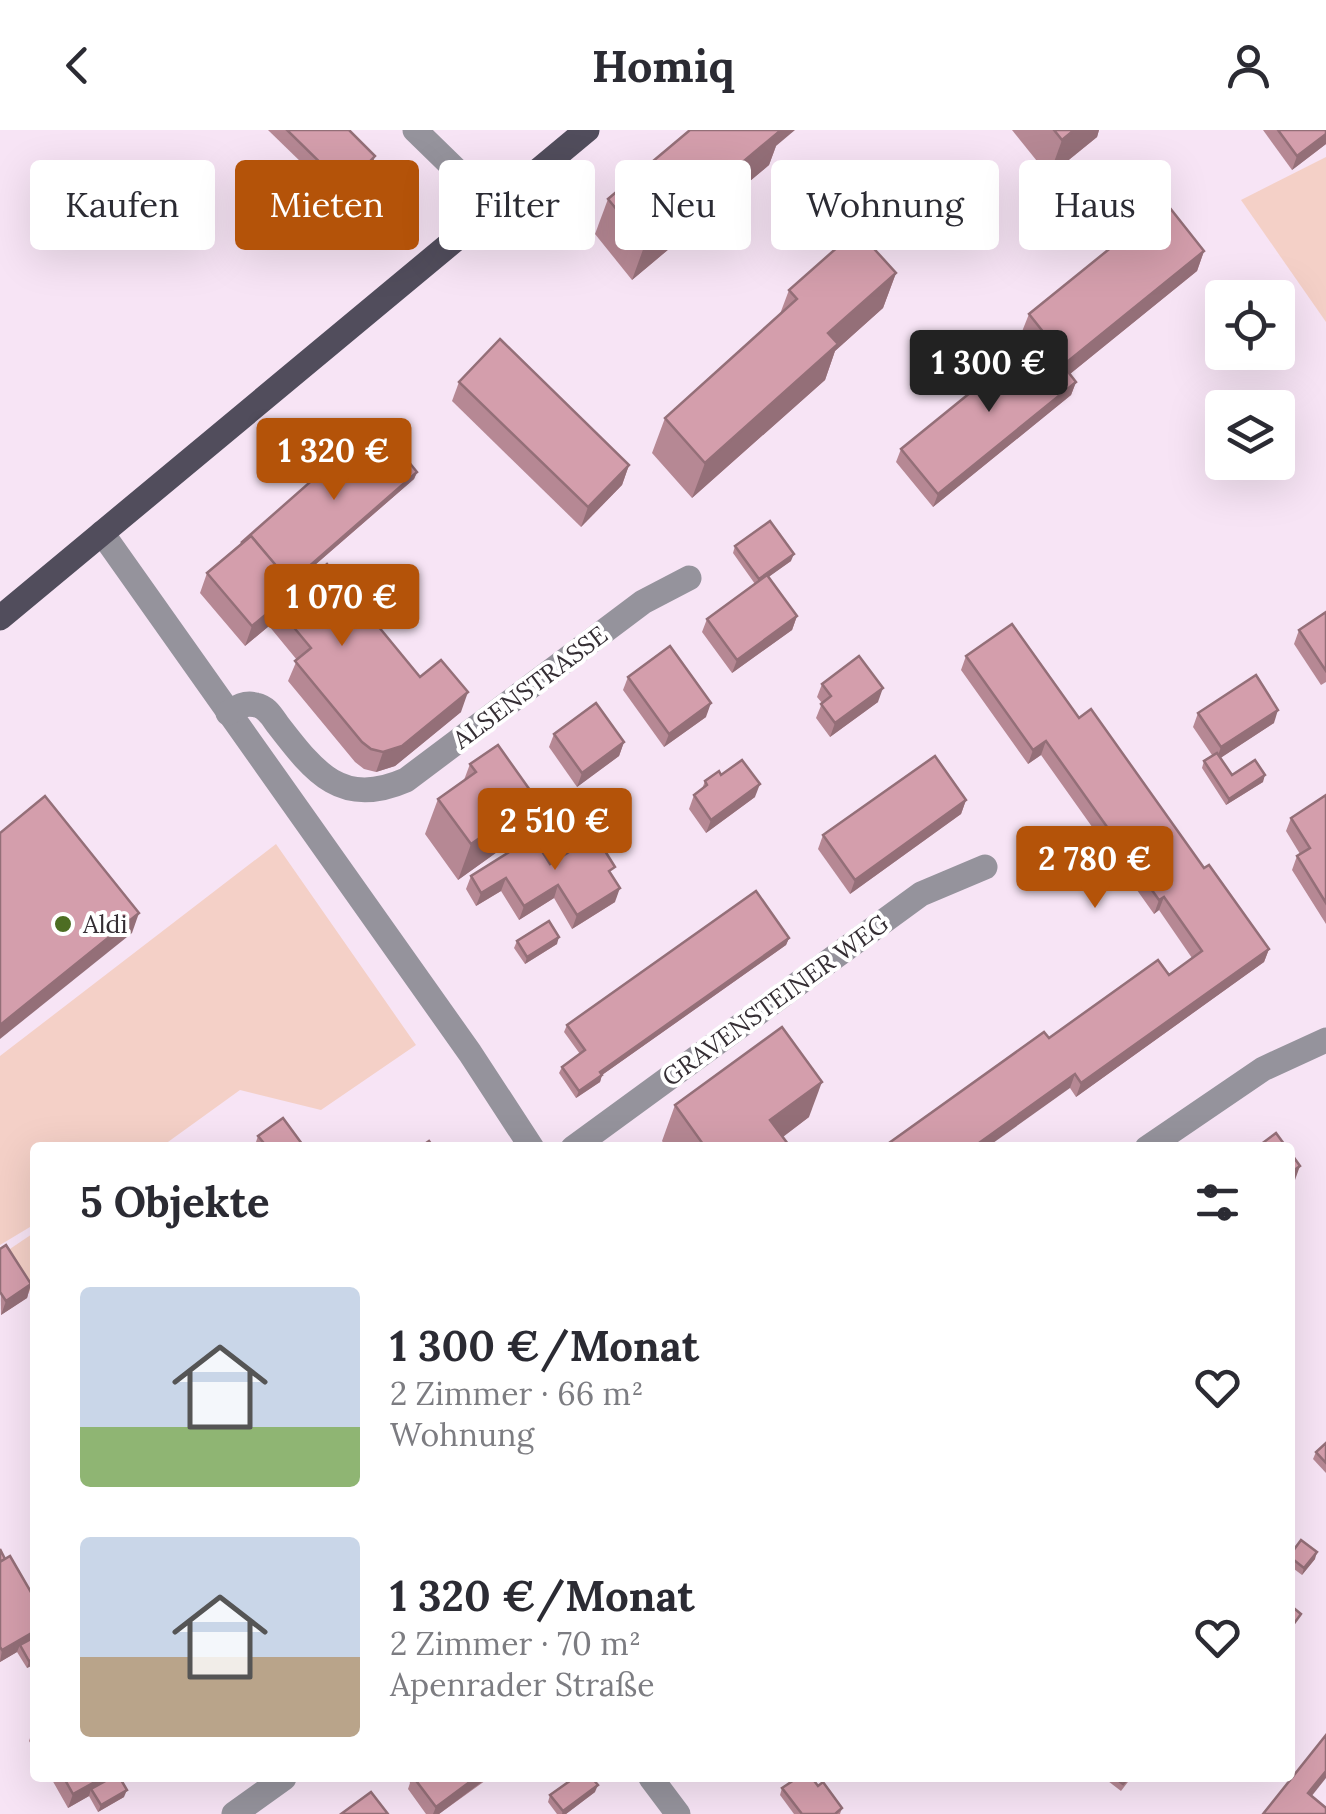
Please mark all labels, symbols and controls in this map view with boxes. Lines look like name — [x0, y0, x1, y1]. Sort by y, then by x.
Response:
text: Homiq — [592, 37, 734, 94]
icon: back — [50, 38, 105, 93]
icon: person — [1221, 38, 1276, 93]
chip: Kaufen — [30, 160, 215, 250]
chip: Mieten — [235, 160, 419, 250]
chip: Filter — [439, 160, 595, 250]
chip: Neu — [615, 160, 751, 250]
chip: Wohnung — [771, 160, 999, 250]
chip: Haus — [1019, 160, 1171, 250]
map controls — [1205, 280, 1295, 480]
button: locate — [1205, 280, 1295, 370]
pin: 1 300 € — [897, 330, 1081, 415]
text: 1 300 € — [932, 342, 1046, 383]
button: layers — [1205, 390, 1295, 480]
pin: 1 320 € — [242, 418, 426, 503]
text: 1 320 € — [278, 430, 390, 471]
pin: 1 070 € — [250, 564, 434, 649]
text: 1 070 € — [286, 576, 398, 617]
street label: ALSENSTRASSE — [445, 618, 614, 756]
pin: 2 510 € — [463, 788, 647, 873]
text: 2 510 € — [500, 800, 610, 841]
pin: 2 780 € — [1003, 826, 1187, 911]
text: 2 780 € — [1038, 838, 1152, 879]
street label: GRAVENSTEINER WEG — [656, 907, 894, 1093]
place label: Aldi — [82, 908, 127, 940]
marker: Aldi — [52, 913, 74, 935]
text: 5 Objekte — [80, 1175, 270, 1229]
icon: filters — [1190, 1175, 1245, 1230]
text: 1 300 €/Monat — [390, 1319, 699, 1373]
icon: home — [160, 1327, 280, 1447]
icon: heart — [1190, 1360, 1245, 1415]
text: 2 Zimmer · 66 m² — [390, 1373, 644, 1414]
text: Wohnung — [390, 1414, 534, 1455]
text: 1 320 €/Monat — [390, 1569, 695, 1623]
icon: home — [160, 1577, 280, 1697]
icon: heart — [1190, 1610, 1245, 1665]
text: 2 Zimmer · 70 m² — [390, 1623, 641, 1664]
text: Apenrader Straße — [390, 1664, 654, 1705]

